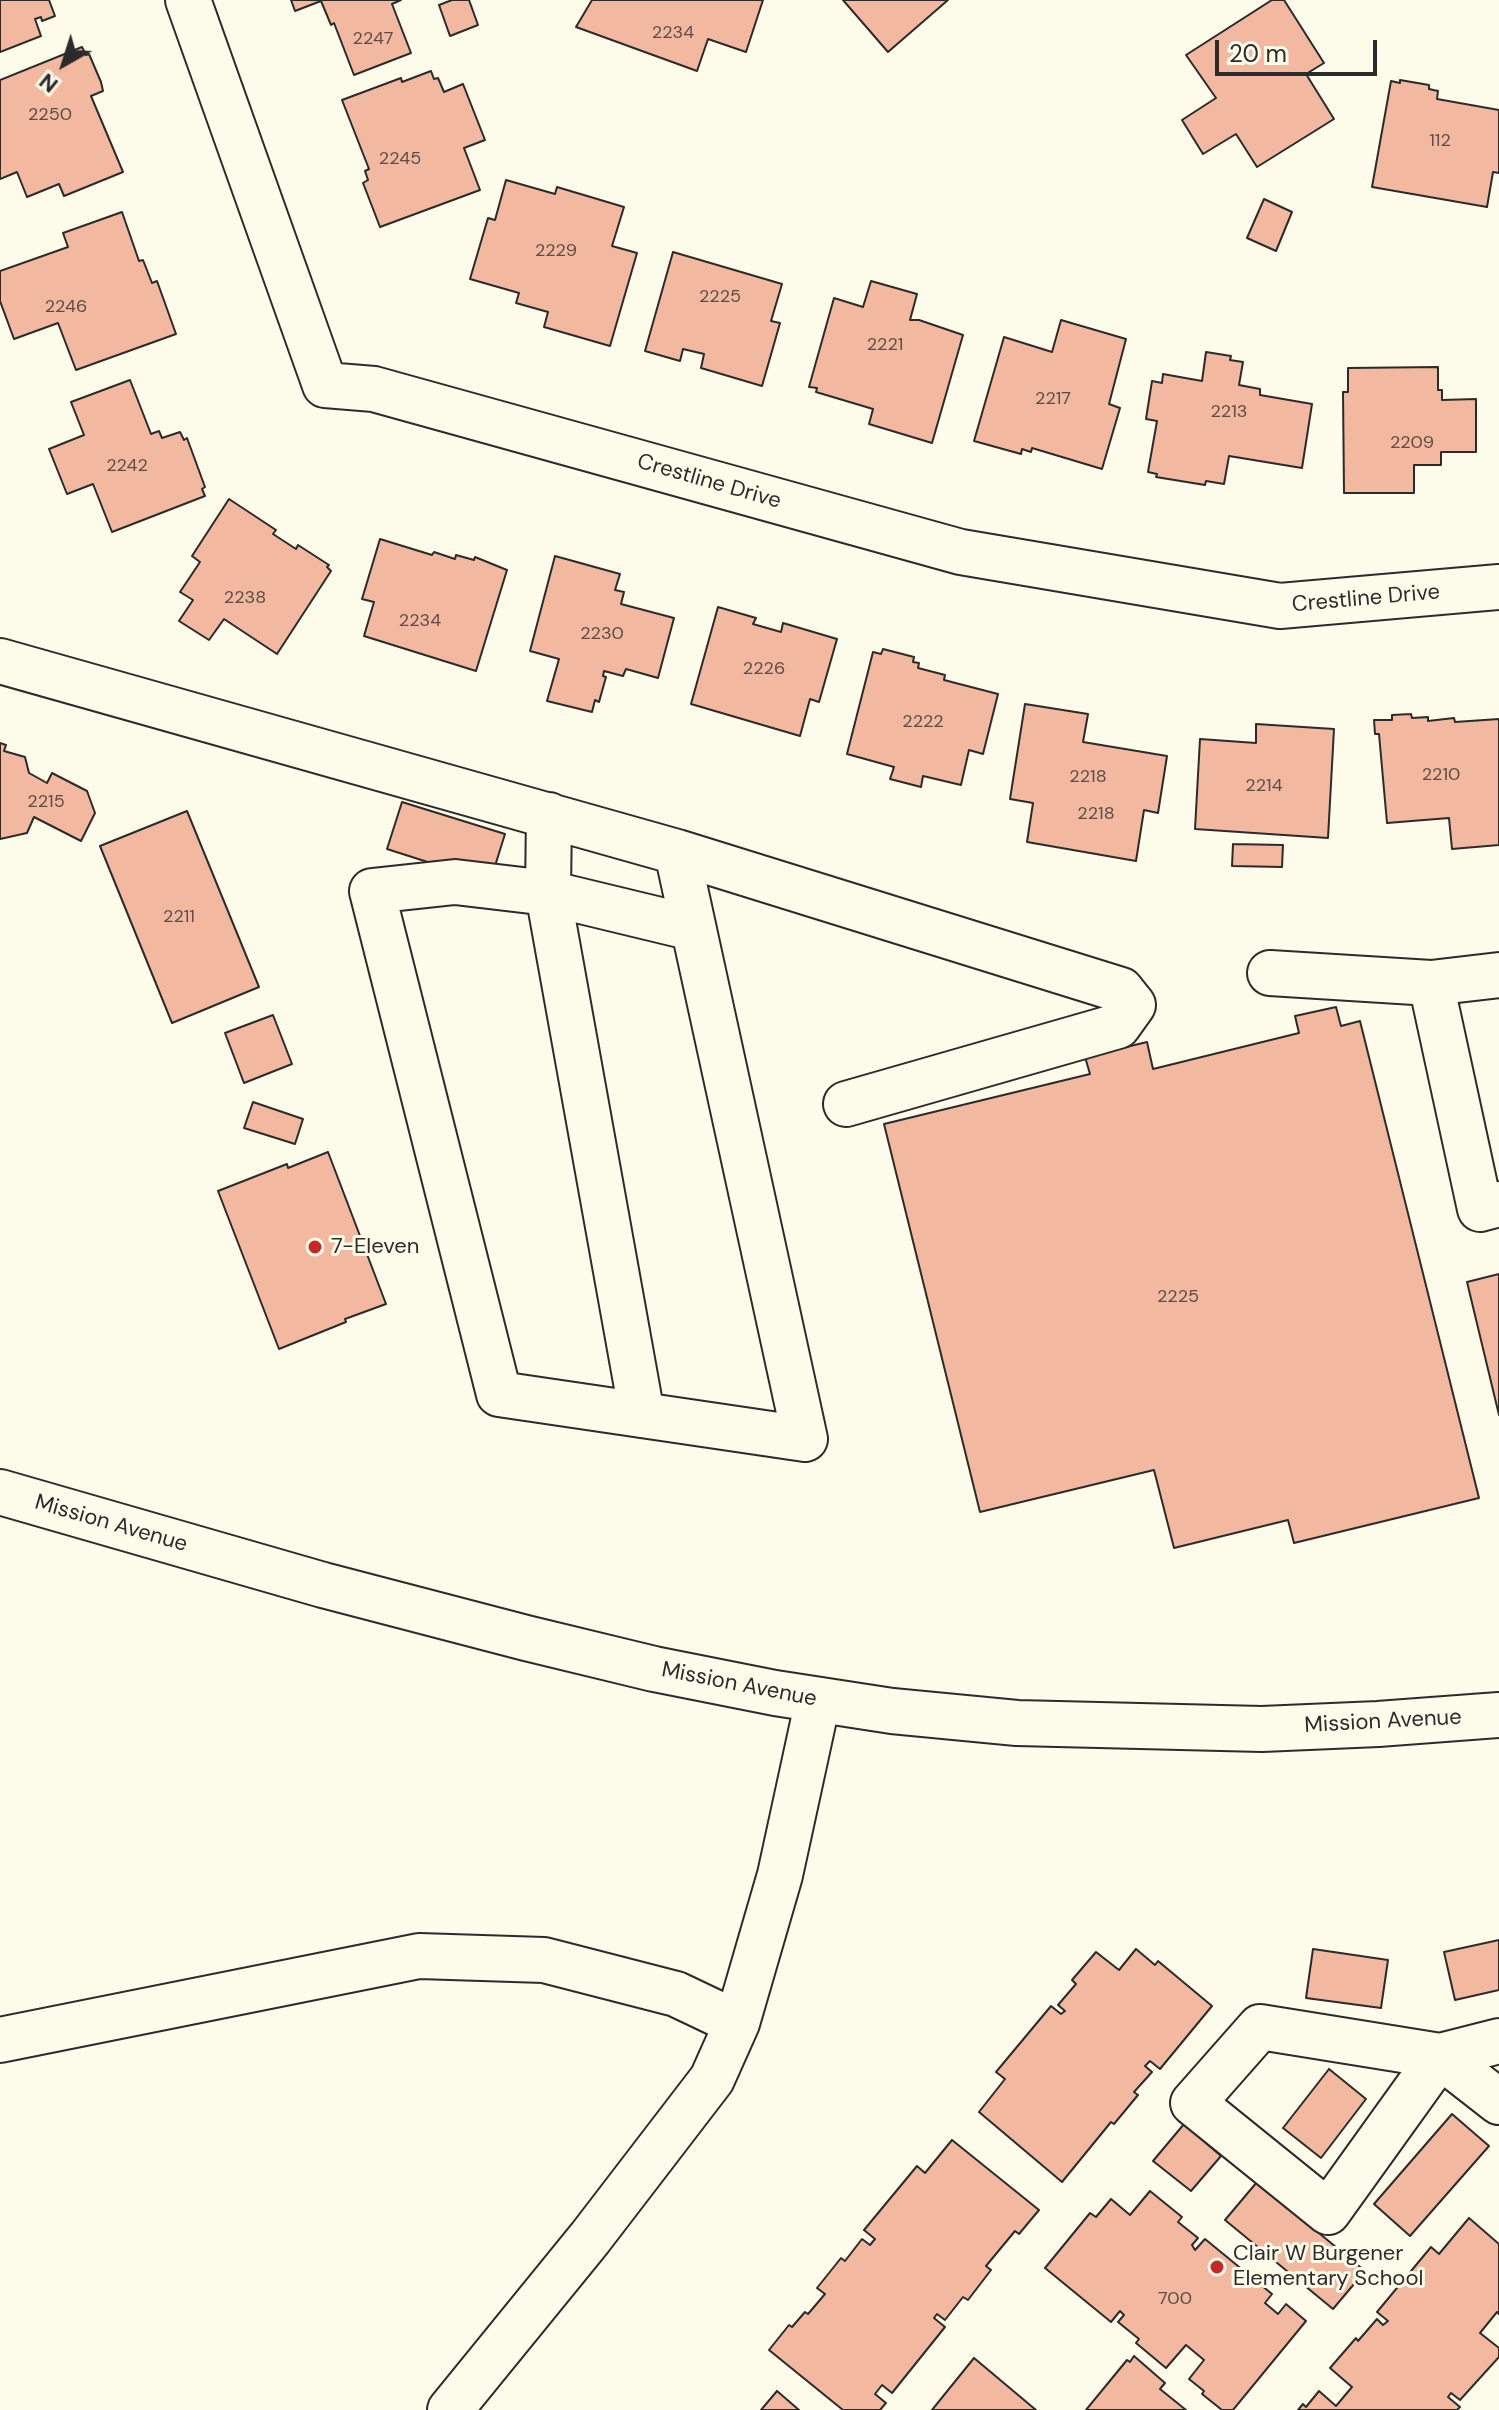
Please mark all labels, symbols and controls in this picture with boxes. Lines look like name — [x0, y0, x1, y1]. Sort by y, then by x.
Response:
house number: 2234 — [652, 22, 694, 44]
north arrow — [24, 24, 104, 104]
scale bar — [1219, 24, 1381, 74]
house number: 2247 — [353, 28, 393, 50]
text: 20 m — [1229, 38, 1287, 69]
text: N — [33, 67, 64, 99]
house number: 2250 — [28, 104, 72, 126]
house number: 112 — [1429, 130, 1451, 152]
house number: 2245 — [379, 148, 421, 170]
house number: 2229 — [535, 240, 577, 262]
house number: 2225 — [699, 286, 741, 308]
house number: 2246 — [45, 296, 87, 318]
house number: 2221 — [867, 334, 903, 356]
house number: 2217 — [1035, 388, 1071, 410]
house number: 2213 — [1211, 401, 1247, 423]
house number: 2209 — [1390, 432, 1434, 454]
street label: Crestline Drive — [634, 449, 784, 515]
house number: 2242 — [106, 455, 148, 477]
street label: Crestline Drive — [1291, 579, 1441, 619]
house number: 2238 — [224, 587, 266, 609]
house number: 2234 — [399, 610, 441, 632]
house number: 2230 — [580, 623, 624, 645]
house number: 2226 — [743, 658, 785, 680]
house number: 2222 — [902, 711, 944, 733]
house number: 2210 — [1422, 764, 1460, 786]
house number: 2218 — [1069, 766, 1107, 788]
house number: 2214 — [1245, 775, 1283, 797]
house number: 2215 — [27, 791, 65, 813]
house number: 2218 — [1077, 803, 1115, 825]
house number: 2211 — [163, 906, 195, 928]
place label: 7-Eleven — [331, 1234, 419, 1260]
marker: 7-Eleven — [306, 1238, 324, 1256]
house number: 2225 — [1157, 1286, 1199, 1308]
street label: Mission Avenue — [32, 1490, 190, 1558]
street label: Mission Avenue — [659, 1657, 819, 1713]
street label: Mission Avenue — [1304, 1705, 1462, 1739]
place label: Clair W Burgener Elementary School — [1233, 2241, 1423, 2292]
marker: Clair W Burgener Elementary School — [1208, 2258, 1226, 2276]
house number: 700 — [1158, 2288, 1192, 2310]

